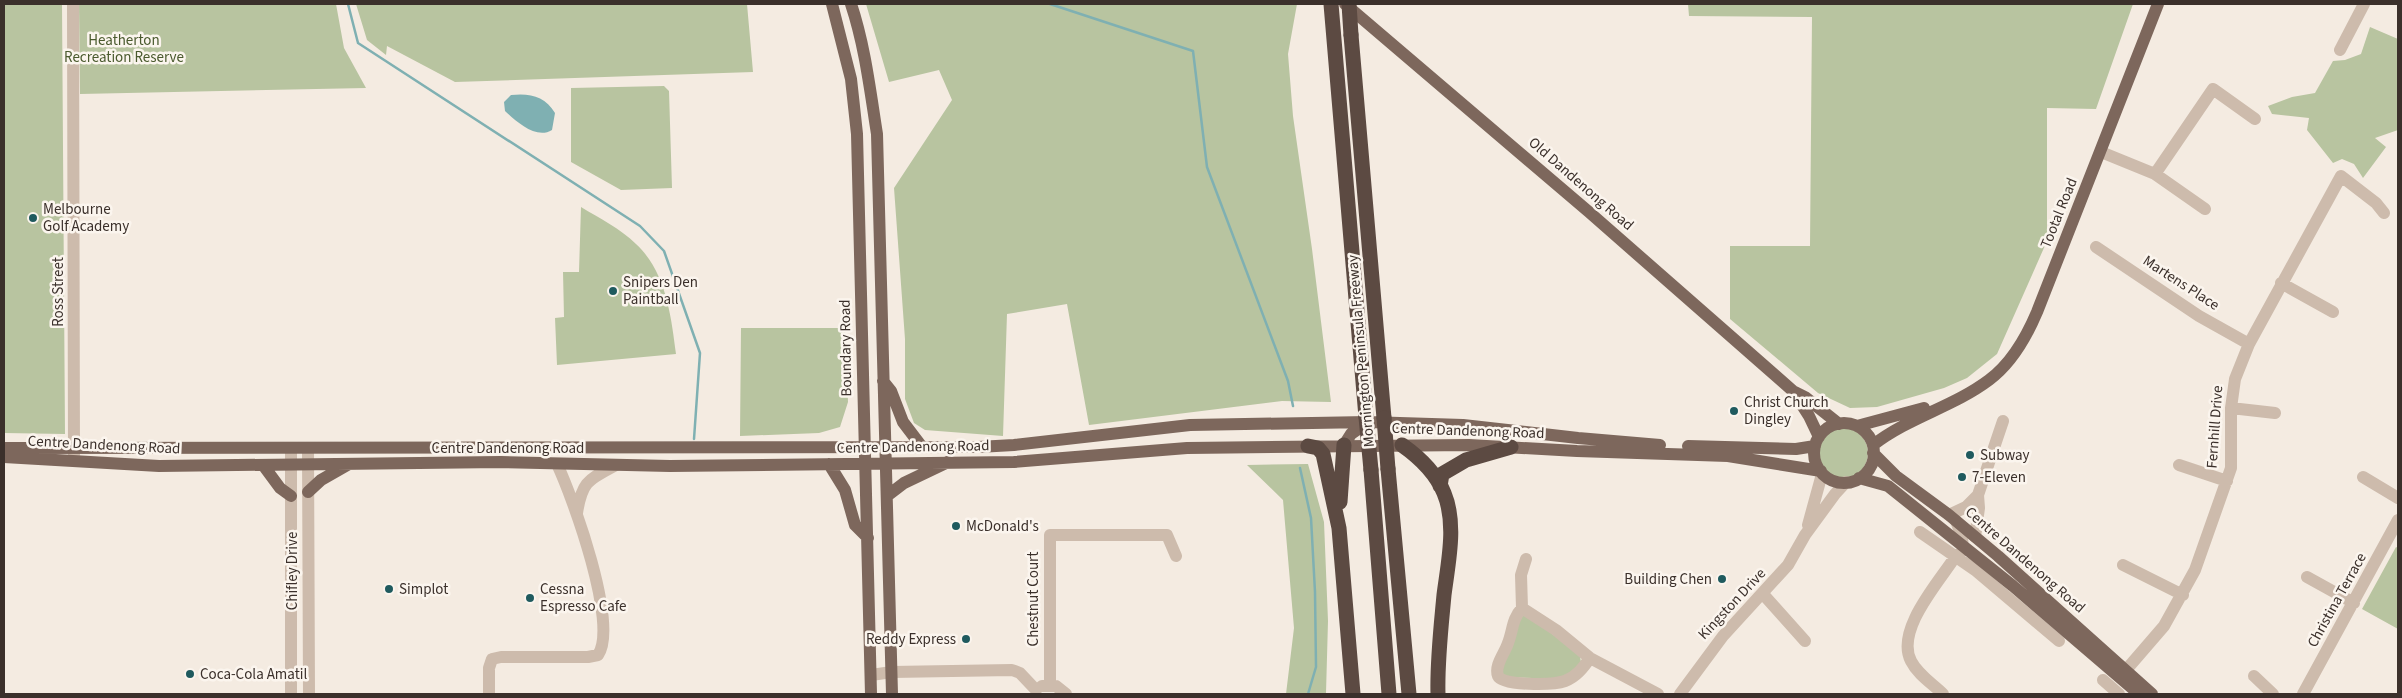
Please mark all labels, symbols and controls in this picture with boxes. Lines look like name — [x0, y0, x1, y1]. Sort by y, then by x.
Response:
park label: Heatherton Recreation Reserve — [64, 30, 184, 68]
street label: Old Dandenong Road — [1524, 132, 1638, 236]
street label: Tootal Road — [2035, 175, 2083, 251]
place label: Melbourne Golf Academy — [43, 199, 129, 237]
marker: Melbourne Golf Academy — [27, 212, 39, 224]
street label: Martens Place — [2139, 250, 2223, 316]
street label: Mornington Peninsula Freeway — [1342, 254, 1380, 448]
street label: Ross Street — [48, 257, 69, 327]
place label: Snipers Den Paintball — [623, 272, 698, 310]
marker: Snipers Den Paintball — [607, 285, 619, 297]
street label: Boundary Road — [835, 299, 857, 397]
street label: Fernhill Drive — [2202, 385, 2228, 469]
place label: Christ Church Dingley — [1744, 392, 1829, 430]
marker: Christ Church Dingley — [1728, 405, 1740, 417]
street label: Centre Dandenong Road — [1391, 418, 1545, 444]
street label: Centre Dandenong Road — [27, 431, 181, 459]
street label: Centre Dandenong Road — [836, 435, 990, 459]
street label: Centre Dandenong Road — [432, 438, 584, 459]
place label: Subway — [1980, 445, 2030, 466]
marker: Subway — [1964, 449, 1976, 461]
place label: 7-Eleven — [1972, 467, 2026, 488]
marker: 7-Eleven — [1956, 471, 1968, 483]
street label: Centre Dandenong Road — [1960, 502, 2090, 618]
place label: McDonald's — [966, 516, 1039, 537]
marker: McDonald's — [950, 520, 962, 532]
street label: Chifley Drive — [282, 532, 303, 610]
street label: Christina Terrace — [2302, 549, 2372, 651]
street label: Chestnut Court — [1023, 552, 1044, 646]
street label: Kingston Drive — [1693, 564, 1771, 644]
place label: Building Chen — [1624, 569, 1712, 590]
marker: Building Chen — [1716, 573, 1728, 585]
place label: Simplot — [399, 579, 448, 600]
place label: Cessna Espresso Cafe — [540, 579, 627, 617]
marker: Simplot — [383, 583, 395, 595]
marker: Cessna Espresso Cafe — [524, 592, 536, 604]
place label: Reddy Express — [866, 629, 956, 650]
marker: Reddy Express — [960, 633, 972, 645]
place label: Coca-Cola Amatil — [200, 664, 307, 685]
marker: Coca-Cola Amatil — [184, 668, 196, 680]

